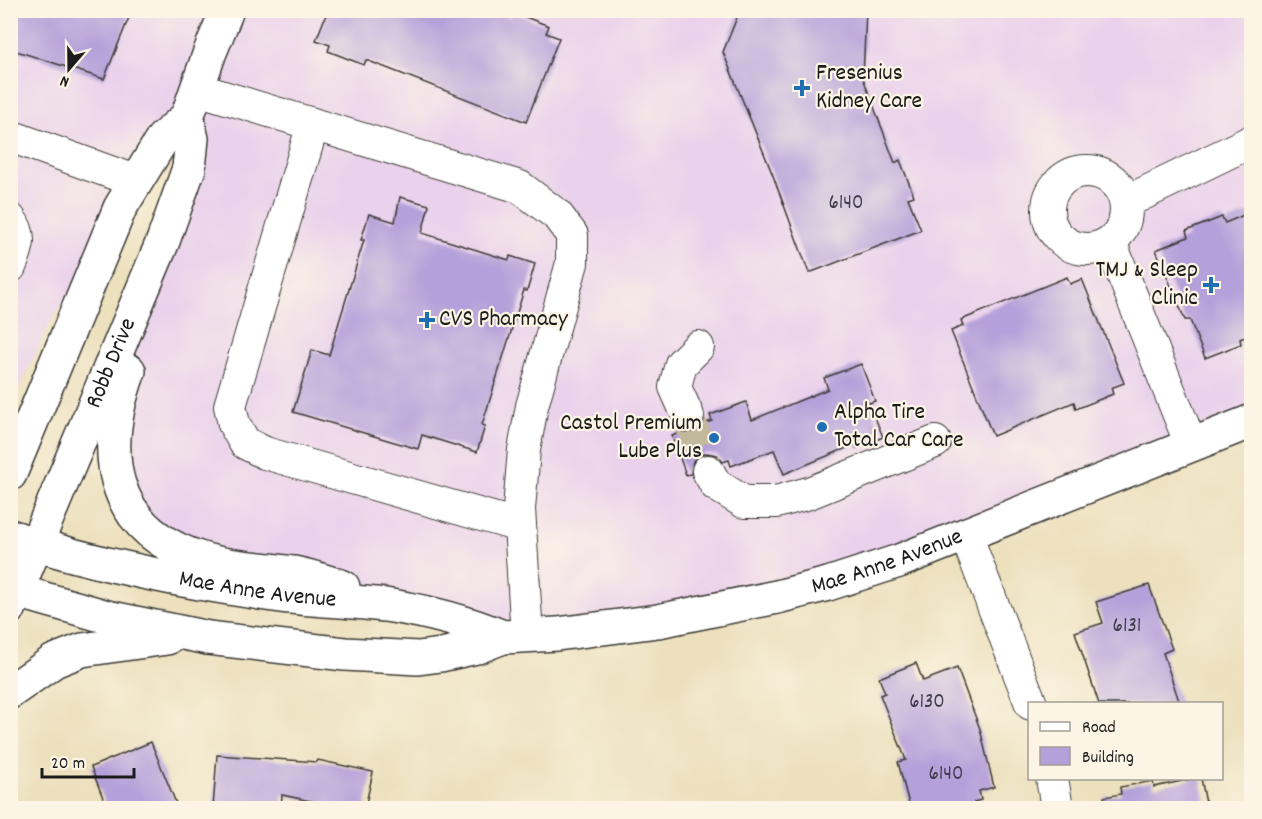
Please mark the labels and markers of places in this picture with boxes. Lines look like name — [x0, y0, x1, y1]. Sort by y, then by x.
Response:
place label: Fresenius Kidney Care — [816, 57, 922, 119]
marker: Fresenius Kidney Care — [793, 79, 811, 97]
place label: TMJ & Sleep Clinic — [1096, 254, 1198, 316]
marker: TMJ & Sleep Clinic — [1202, 276, 1220, 294]
place label: CVS Pharmacy — [439, 303, 569, 337]
marker: CVS Pharmacy — [420, 313, 434, 327]
place label: Alpha Tire Total Car Care — [834, 396, 964, 458]
place label: Castol Premium Lube Plus — [560, 407, 702, 469]
marker: Alpha Tire Total Car Care — [815, 420, 829, 434]
marker: Castol Premium Lube Plus — [707, 431, 721, 445]

